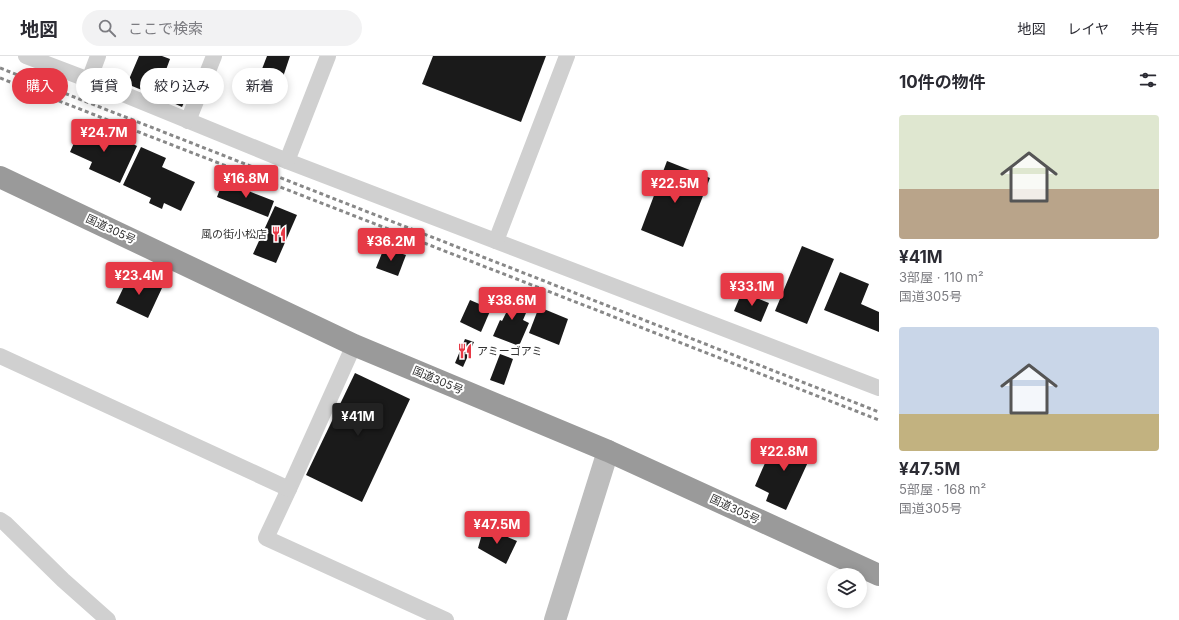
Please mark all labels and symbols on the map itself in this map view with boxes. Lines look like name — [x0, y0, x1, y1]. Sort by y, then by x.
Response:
pin: ¥24.7M — [71, 119, 137, 153]
pin: ¥16.8M — [213, 165, 279, 199]
pin: ¥22.5M — [642, 170, 708, 204]
street label: 国道305号 — [84, 211, 138, 247]
restaurant icon: 風の街小松店 — [270, 225, 288, 243]
place label: 風の街小松店 — [201, 227, 267, 241]
pin: ¥36.2M — [358, 228, 424, 262]
pin: ¥23.4M — [106, 262, 172, 296]
pin: ¥33.1M — [719, 273, 785, 307]
pin: ¥38.6M — [479, 287, 545, 321]
restaurant icon: アミーゴアミ — [456, 342, 474, 360]
place label: アミーゴアミ — [477, 344, 543, 358]
street label: 国道305号 — [411, 363, 465, 397]
pin: ¥41M — [334, 403, 382, 437]
pin: ¥22.8M — [751, 438, 817, 472]
street label: 国道305号 — [708, 491, 762, 527]
pin: ¥47.5M — [464, 511, 530, 545]

